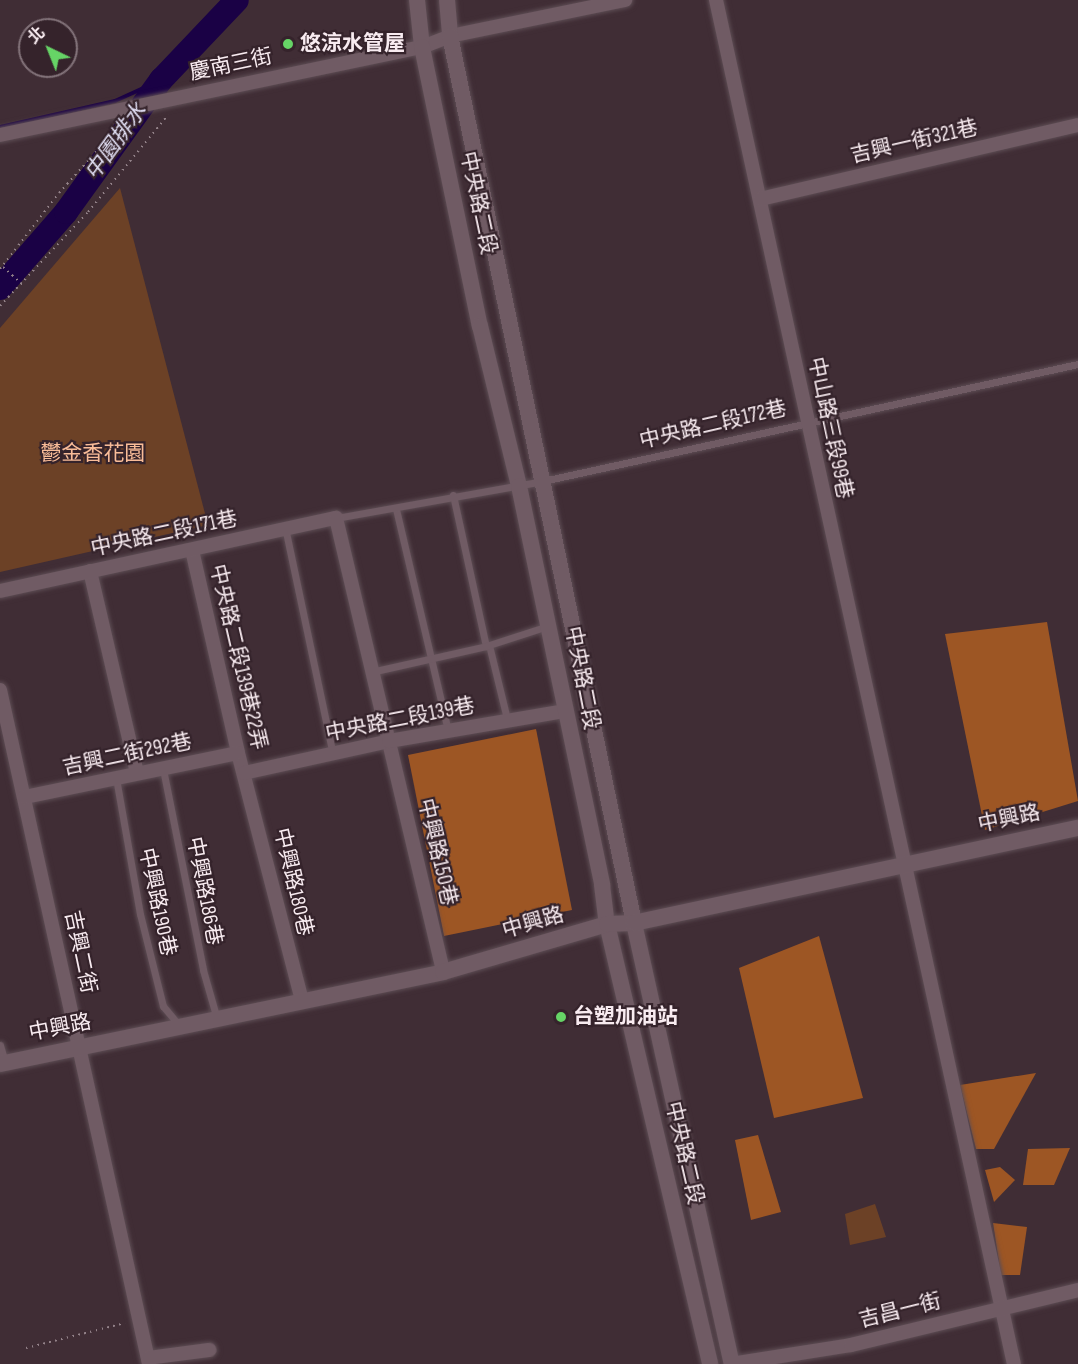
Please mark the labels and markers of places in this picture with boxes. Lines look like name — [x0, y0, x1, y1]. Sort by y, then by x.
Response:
place label: 悠涼水管屋 — [300, 31, 405, 57]
marker: 悠涼水管屋 — [281, 37, 295, 51]
place label: 台塑加油站 — [573, 1004, 678, 1030]
marker: 台塑加油站 — [554, 1010, 568, 1024]

